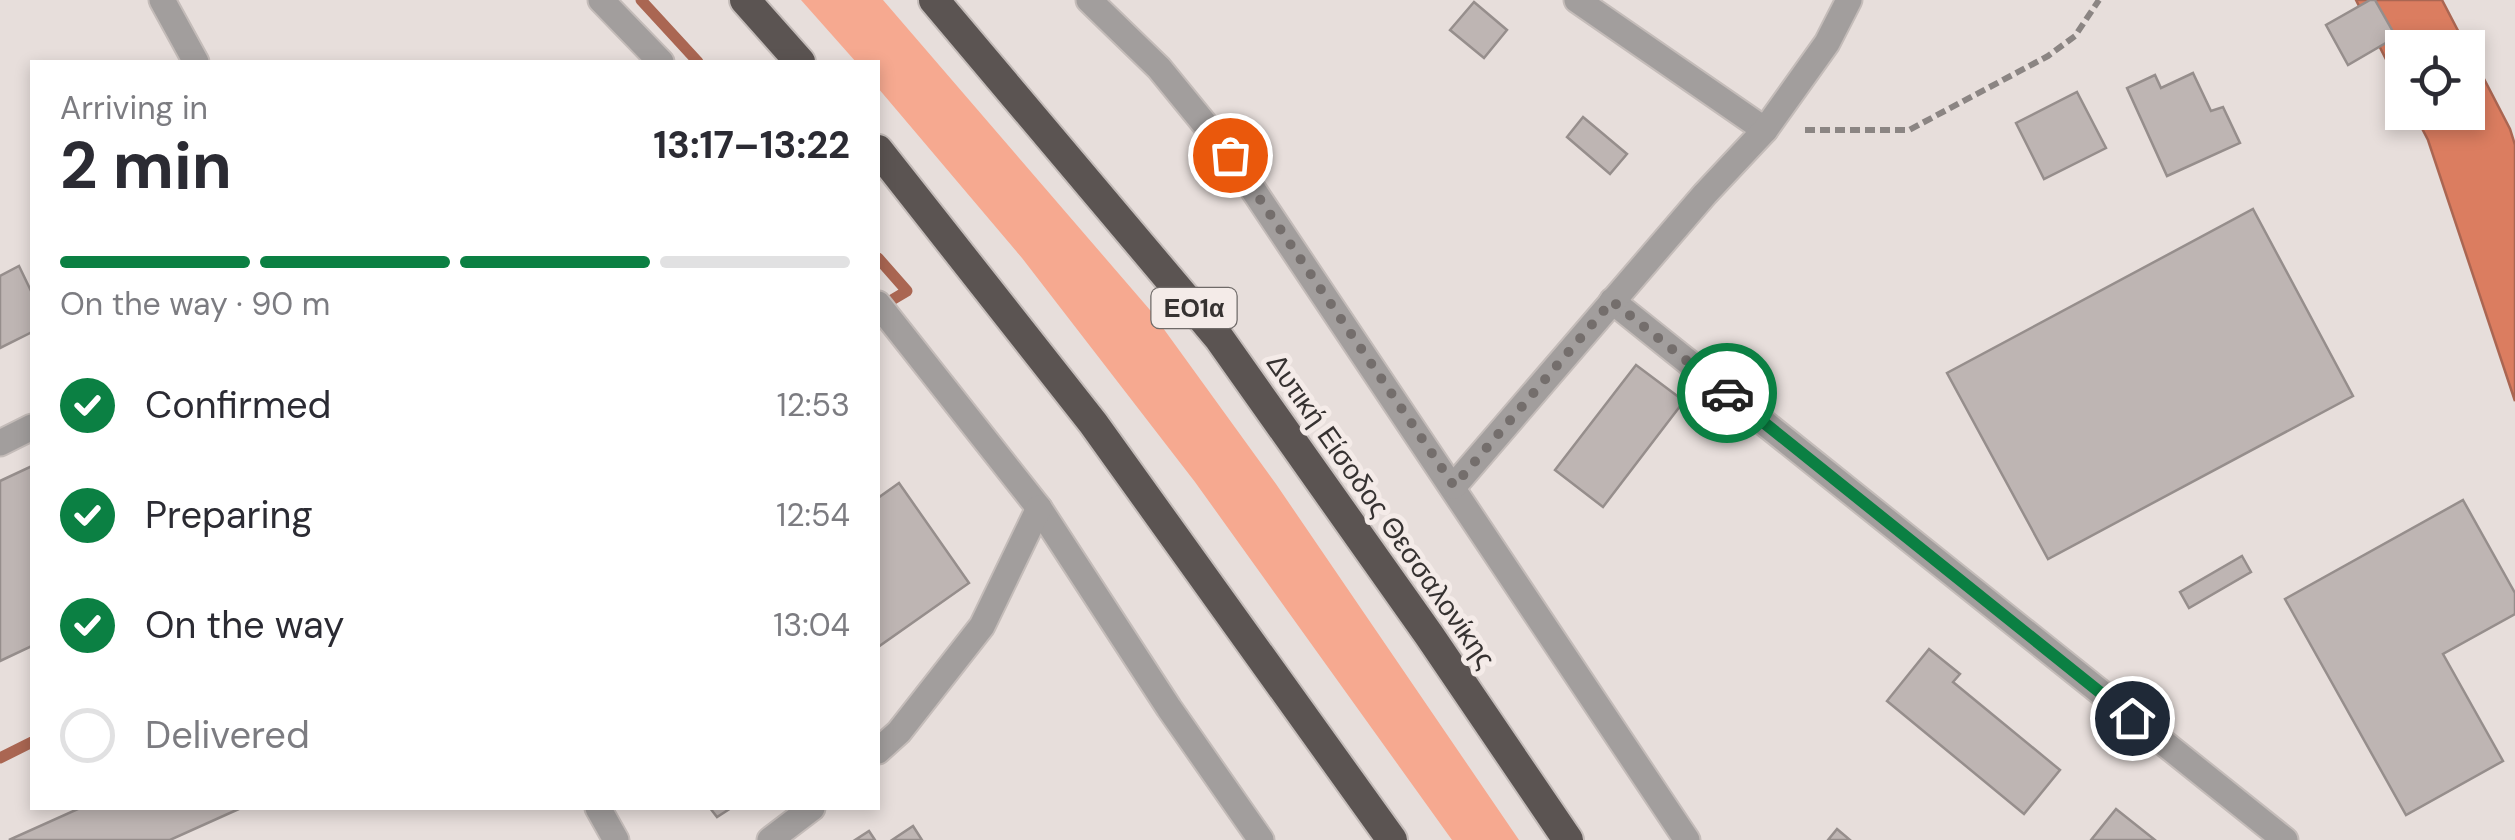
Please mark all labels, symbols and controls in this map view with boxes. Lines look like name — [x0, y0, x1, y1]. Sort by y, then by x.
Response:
map controls — [2385, 30, 2485, 130]
button: locate — [2385, 30, 2485, 130]
text: Arriving in — [60, 87, 208, 129]
pin — [1188, 113, 1273, 198]
text: 13:17–13:22 — [653, 120, 850, 170]
text: 2 min — [60, 124, 232, 208]
icon: bag — [1203, 128, 1258, 183]
text: On the way · 90 m — [60, 283, 330, 325]
road number: ΕΟ1α — [1152, 288, 1236, 328]
courier — [1677, 343, 1777, 443]
street label: Δυτική Είσοδος Θεσσαλονίκης — [1258, 347, 1504, 675]
icon: car — [1700, 366, 1755, 421]
icon: check — [60, 378, 115, 433]
text: Confirmed — [145, 380, 331, 430]
text: 12:53 — [777, 384, 850, 426]
icon: check — [60, 488, 115, 543]
text: Preparing — [145, 490, 313, 540]
text: 12:54 — [776, 494, 850, 536]
icon: check — [60, 598, 115, 653]
text: On the way — [145, 600, 344, 650]
text: 13:04 — [773, 604, 850, 646]
pin — [2090, 676, 2175, 761]
icon: home — [2105, 691, 2160, 746]
text: Delivered — [145, 710, 310, 760]

